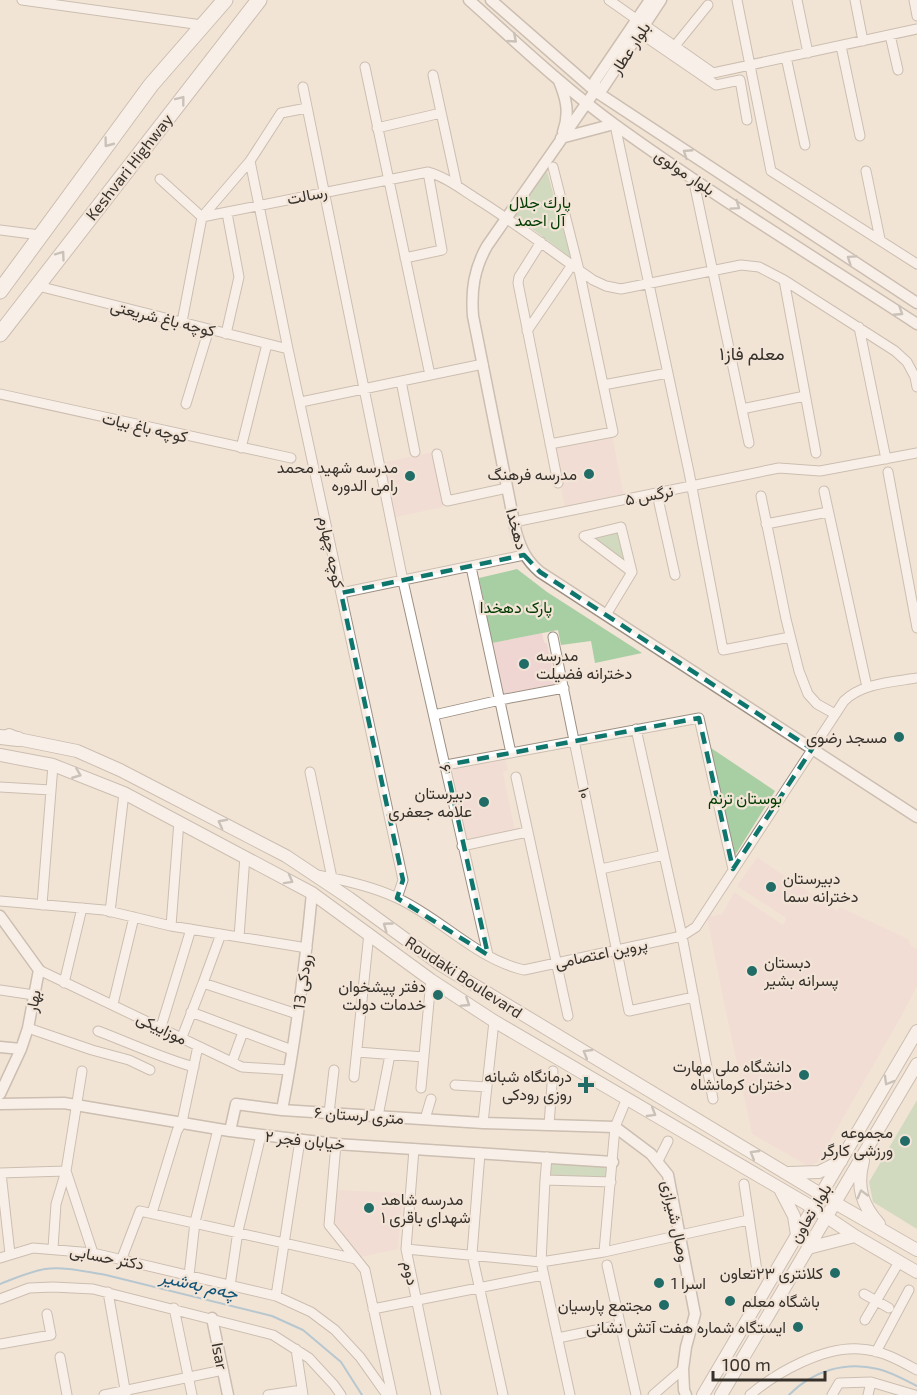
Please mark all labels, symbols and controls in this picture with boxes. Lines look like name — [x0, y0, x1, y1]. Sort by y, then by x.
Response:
street label: بلوار عطار — [605, 18, 655, 79]
one-way arrow — [506, 32, 517, 43]
one-way arrow — [173, 96, 184, 107]
street label: Keshvari Highway — [81, 109, 176, 224]
one-way arrow — [104, 136, 115, 147]
street label: بلوار مولوی — [651, 145, 719, 200]
one-way arrow — [683, 149, 694, 160]
street label: رسالت — [285, 181, 329, 210]
park label: پارك جلال آل احمد — [509, 192, 571, 230]
one-way arrow — [729, 199, 740, 210]
one-way arrow — [54, 250, 65, 261]
one-way arrow — [846, 255, 857, 266]
street label: کوچه باغ شریعتی — [108, 295, 218, 343]
one-way arrow — [893, 305, 903, 317]
district label: معلم فاز۱ — [719, 342, 785, 366]
street label: کوچه باغ بیات — [100, 407, 190, 448]
place label: مدرسه شهید محمد رامی الدوره — [277, 457, 398, 496]
place label: مدرسه فرهنگ — [487, 464, 577, 485]
marker: مدرسه فرهنگ — [582, 467, 596, 481]
marker: مدرسه شهید محمد رامی الدوره — [403, 469, 417, 483]
street label: نرگس ۵ — [623, 480, 675, 510]
street label: دهخدا — [503, 506, 532, 552]
street label: کوچه چهارم — [313, 514, 349, 590]
park label: پارک دهخدا — [480, 597, 552, 619]
place label: مدرسه دخترانه فضيلت — [536, 645, 632, 684]
marker: مدرسه دخترانه فضيلت — [517, 657, 531, 671]
place label: مسجد رضوی — [806, 727, 887, 748]
marker: مسجد رضوی — [892, 730, 906, 744]
street label: ۶ — [436, 762, 457, 774]
one-way arrow — [70, 767, 81, 779]
place label: دبیرستان علامه جعفری — [388, 783, 472, 822]
street label: ۱۰ — [575, 785, 596, 800]
park label: بوستان ترنم — [708, 788, 782, 809]
marker: دبیرستان علامه جعفری — [477, 795, 491, 809]
one-way arrow — [217, 819, 228, 830]
place label: دبیرستان دخترانه سما — [783, 868, 858, 907]
one-way arrow — [282, 873, 293, 884]
marker: دبیرستان دخترانه سما — [764, 880, 778, 894]
one-way arrow — [382, 922, 393, 933]
street label: Roudaki Boulevard — [402, 932, 526, 1021]
street label: پروین اعتصامی — [553, 933, 650, 975]
place label: دبستان پسرانه بشير — [763, 952, 838, 992]
street label: رودکی 13 — [288, 953, 317, 1011]
marker: دبستان پسرانه بشير — [745, 964, 759, 978]
place label: دفتر پیشخوان خدمات دولت — [338, 976, 426, 1015]
street label: بهار — [21, 988, 46, 1015]
marker: دفتر پیشخوان خدمات دولت — [431, 988, 445, 1002]
one-way arrow — [460, 995, 470, 1007]
street label: موزاییکی — [133, 1007, 190, 1050]
one-way arrow — [583, 1048, 593, 1060]
place label: دانشگاه ملی مهارت دختران کرمانشاه — [673, 1056, 792, 1095]
place label: درمانگاه شبانه روزی رودکی — [484, 1066, 572, 1105]
marker: دانشگاه ملی مهارت دختران کرمانشاه — [797, 1068, 811, 1082]
one-way arrow — [883, 1075, 895, 1086]
marker: درمانگاه شبانه روزی رودکی — [577, 1076, 595, 1094]
street label: ۶ متری لرستان — [313, 1102, 405, 1129]
one-way arrow — [646, 1106, 656, 1117]
place label: مجموعه ورزشی کارگر — [820, 1122, 893, 1161]
street label: خیابان فجر ۲ — [264, 1126, 346, 1155]
marker: مجموعه ورزشی کارگر — [898, 1134, 912, 1148]
one-way arrow — [750, 1149, 760, 1161]
street label: وصال شیرازی — [657, 1178, 694, 1264]
street label: بلوار تعاون — [784, 1180, 836, 1247]
place label: مدرسه شاهد شهدای باقری ۱ — [381, 1189, 471, 1228]
one-way arrow — [857, 1189, 869, 1200]
marker: مدرسه شاهد شهدای باقری ۱ — [362, 1201, 376, 1215]
street label: دکتر حسابی — [68, 1240, 146, 1275]
street label: دوم — [398, 1259, 423, 1287]
place label: کلانتری ۲۳تعاون — [720, 1263, 823, 1284]
water label: چەم بەشیر — [157, 1264, 241, 1306]
marker: کلانتری ۲۳تعاون — [828, 1266, 842, 1280]
place label: اسرا 1 — [671, 1273, 706, 1294]
marker: اسرا 1 — [652, 1276, 666, 1290]
place label: باشگاه معلم — [742, 1291, 820, 1312]
marker: باشگاه معلم — [723, 1294, 737, 1308]
place label: مجتمع پارسیان — [558, 1295, 652, 1317]
marker: مجتمع پارسیان — [657, 1298, 671, 1312]
place label: ایستگاه شماره هفت آتش نشانی — [586, 1317, 786, 1338]
marker: ایستگاه شماره هفت آتش نشانی — [791, 1320, 805, 1334]
street label: Isar — [209, 1341, 233, 1372]
scale bar — [713, 1344, 826, 1382]
text: 100 m — [722, 1353, 771, 1375]

